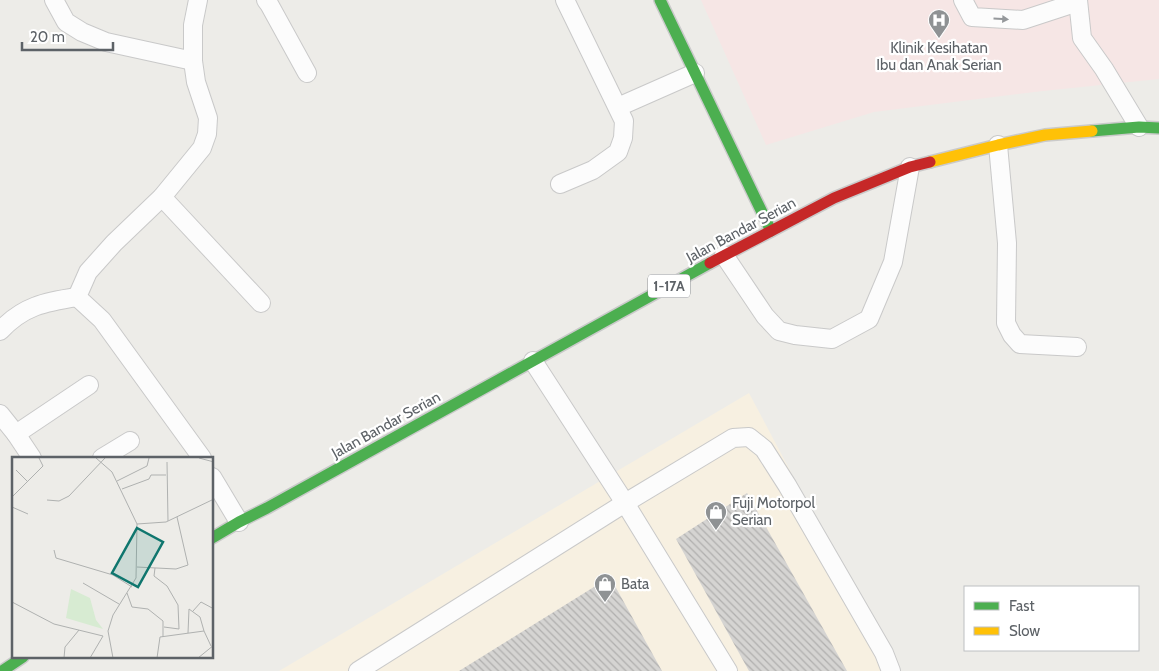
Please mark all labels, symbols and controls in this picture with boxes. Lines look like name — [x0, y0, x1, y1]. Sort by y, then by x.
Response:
hospital icon: Klinik Kesihatan Ibu dan Anak Serian — [927, 8, 951, 39]
one-way arrow — [994, 15, 1010, 23]
scale bar — [22, 20, 114, 52]
text: 20 m — [30, 28, 65, 46]
place label: Klinik Kesihatan Ibu dan Anak Serian — [876, 39, 1002, 74]
street label: Jalan Bandar Serian — [682, 194, 799, 267]
road number: 1-17A — [648, 274, 690, 298]
street label: Jalan Bandar Serian — [328, 388, 443, 463]
inset map — [12, 457, 214, 658]
place label: Fuji Motorpol Serian — [732, 494, 816, 529]
shop icon: Fuji Motorpol Serian — [704, 500, 728, 531]
shop icon: Bata — [593, 572, 617, 603]
place label: Bata — [621, 575, 650, 593]
legend — [964, 586, 1139, 651]
text: Fast — [1009, 597, 1034, 615]
text: Slow — [1009, 622, 1040, 640]

